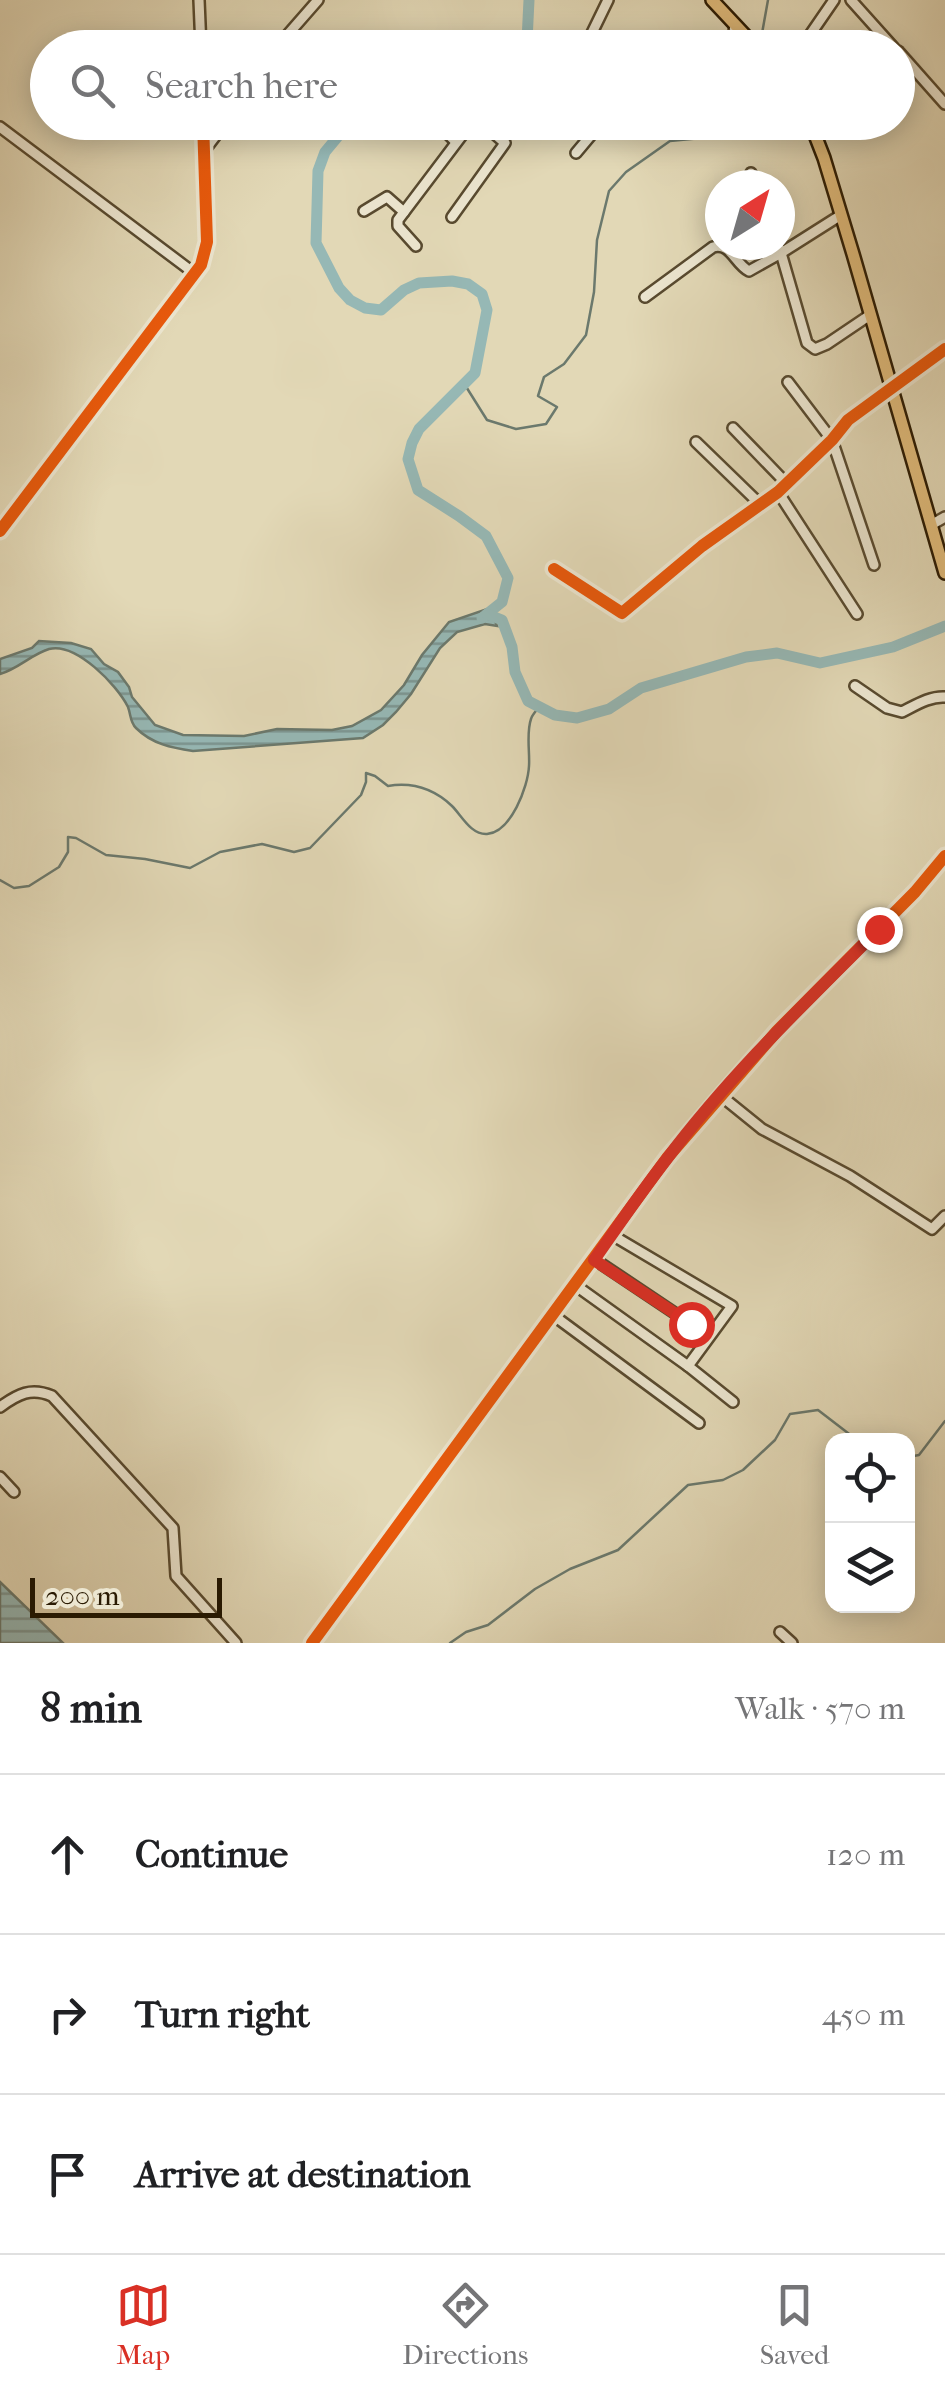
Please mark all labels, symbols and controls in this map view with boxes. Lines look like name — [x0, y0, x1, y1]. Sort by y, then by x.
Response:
search box — [30, 30, 915, 140]
icon: search — [65, 58, 120, 113]
text: Search here — [145, 63, 338, 108]
north arrow — [705, 170, 795, 260]
route end — [857, 907, 903, 953]
route start — [669, 1302, 715, 1348]
map controls — [825, 1433, 915, 1613]
button: locate — [825, 1433, 915, 1523]
button: layers — [825, 1523, 915, 1613]
scale bar — [30, 1573, 222, 1618]
text: 200 m — [45, 1579, 120, 1612]
text: 8 min — [40, 1684, 142, 1733]
text: Walk · 570 m — [735, 1690, 905, 1727]
icon: ahead — [40, 1827, 95, 1882]
text: Continue — [135, 1832, 288, 1877]
text: 120 m — [826, 1836, 905, 1873]
icon: right — [40, 1987, 95, 2042]
text: Turn right — [135, 1992, 310, 2037]
text: 450 m — [822, 1996, 905, 2033]
icon: arrive — [40, 2147, 95, 2202]
text: Arrive at destination — [135, 2152, 471, 2197]
tab: Map — [116, 2278, 171, 2371]
tab: Directions — [402, 2278, 528, 2371]
tab: Saved — [760, 2278, 829, 2371]

